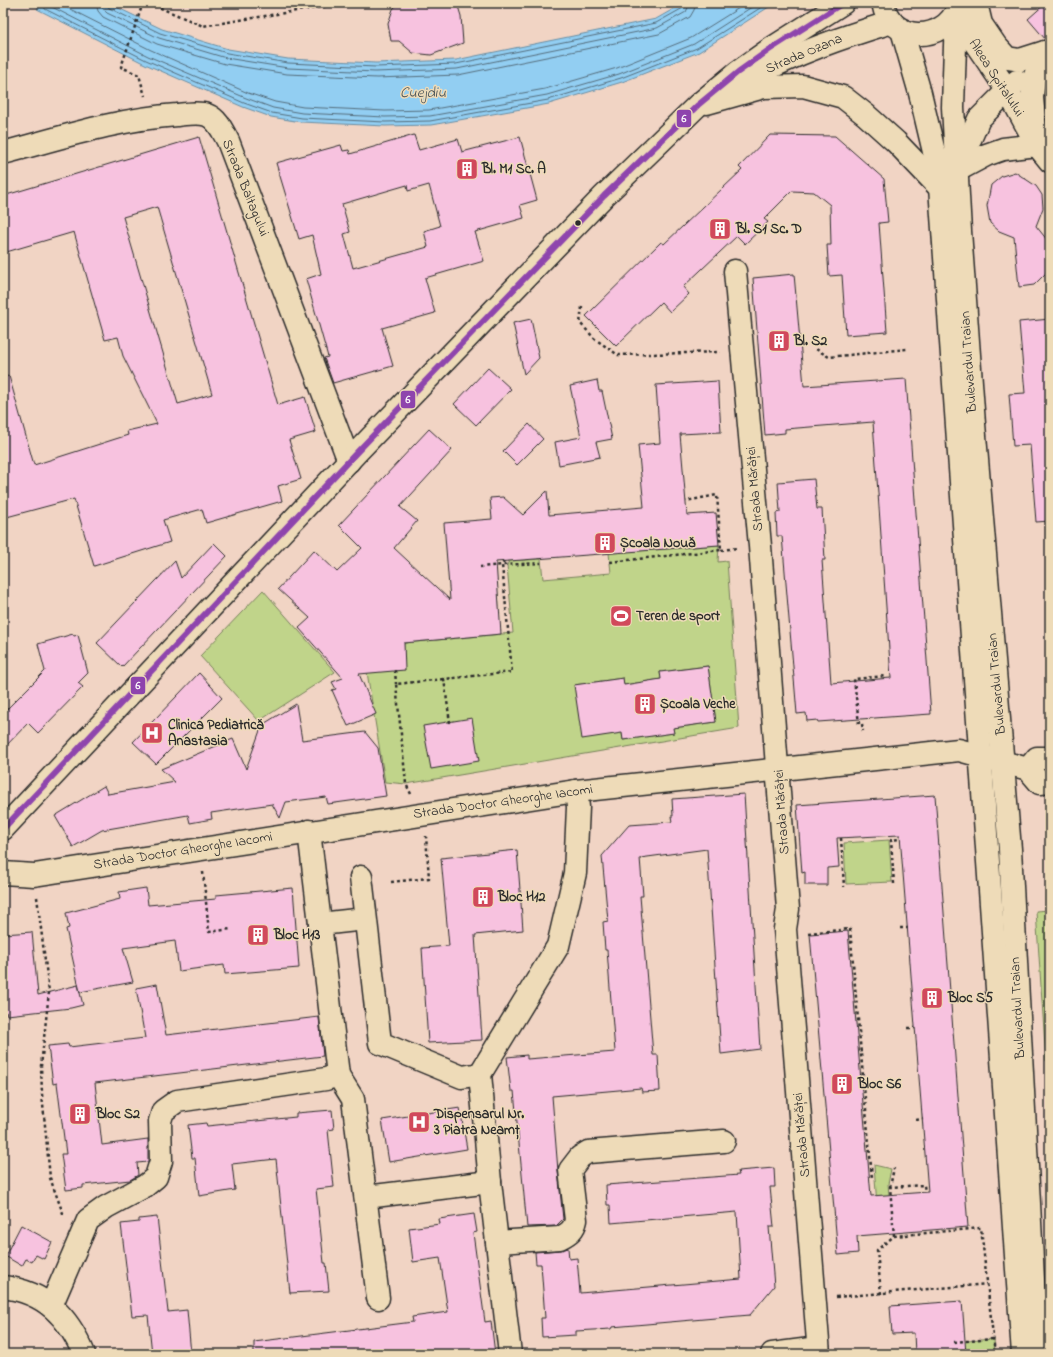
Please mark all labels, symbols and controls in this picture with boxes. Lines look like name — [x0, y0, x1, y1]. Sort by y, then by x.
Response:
street label: Strada Ozana — [762, 28, 846, 80]
street label: Aleea Spitalului — [963, 35, 1029, 121]
water label: Cuejdiu — [400, 82, 447, 104]
line badge: 6 — [676, 109, 692, 128]
text: 6 — [681, 111, 687, 127]
street label: Strada Baltagului — [215, 136, 274, 240]
building icon: Bl. M1 Sc. A — [454, 156, 480, 182]
place label: Bl. M1 Sc. A — [481, 159, 546, 180]
building icon: Bl. S1 Sc. D — [707, 216, 733, 242]
unlabelled marker — [573, 218, 583, 228]
place label: Bl. S1 Sc. D — [735, 219, 802, 240]
street label: Bulevardul Traian — [955, 310, 983, 415]
building icon: Bl. S2 — [766, 328, 792, 354]
place label: Bl. S2 — [793, 331, 827, 352]
line badge: 6 — [400, 390, 416, 409]
text: 6 — [405, 392, 411, 408]
street label: Strada Mărăței — [741, 446, 769, 532]
building icon: Școala Nouă — [592, 530, 618, 556]
place label: Școala Nouă — [620, 533, 696, 554]
sports icon: Teren de sport — [608, 603, 634, 629]
place label: Teren de sport — [636, 606, 720, 627]
street label: Bulevardul Traian — [982, 632, 1012, 737]
line badge: 6 — [130, 676, 146, 695]
text: 6 — [135, 678, 141, 694]
building icon: Școala Veche — [632, 691, 658, 717]
place label: Școala Veche — [660, 694, 736, 715]
place label: Clinica Pediatrică Anastasia — [168, 715, 265, 752]
hospital icon: Clinica Pediatrică Anastasia — [139, 720, 165, 746]
street label: Strada Mărăței — [769, 769, 795, 855]
street label: Strada Doctor Gheorghe Iacomi — [412, 779, 594, 826]
street label: Strada Doctor Gheorghe Iacomi — [92, 826, 274, 877]
building icon: Bloc H12 — [470, 884, 496, 910]
place label: Bloc H12 — [497, 887, 546, 908]
building icon: Bloc H13 — [245, 922, 271, 948]
place label: Bloc H13 — [273, 925, 321, 946]
street label: Bulevardul Traian — [1005, 956, 1031, 1060]
building icon: Bloc S5 — [919, 985, 945, 1011]
place label: Bloc S5 — [947, 988, 993, 1009]
building icon: Bloc S6 — [829, 1071, 855, 1097]
place label: Bloc S6 — [857, 1074, 902, 1095]
street label: Strada Mărăței — [788, 1092, 816, 1178]
building icon: Bloc S2 — [67, 1101, 93, 1127]
place label: Bloc S2 — [95, 1104, 140, 1125]
place label: Dispensarul Nr. 3 Piatra Neamț — [433, 1104, 524, 1141]
hospital icon: Dispensarul Nr. 3 Piatra Neamț — [406, 1109, 432, 1135]

